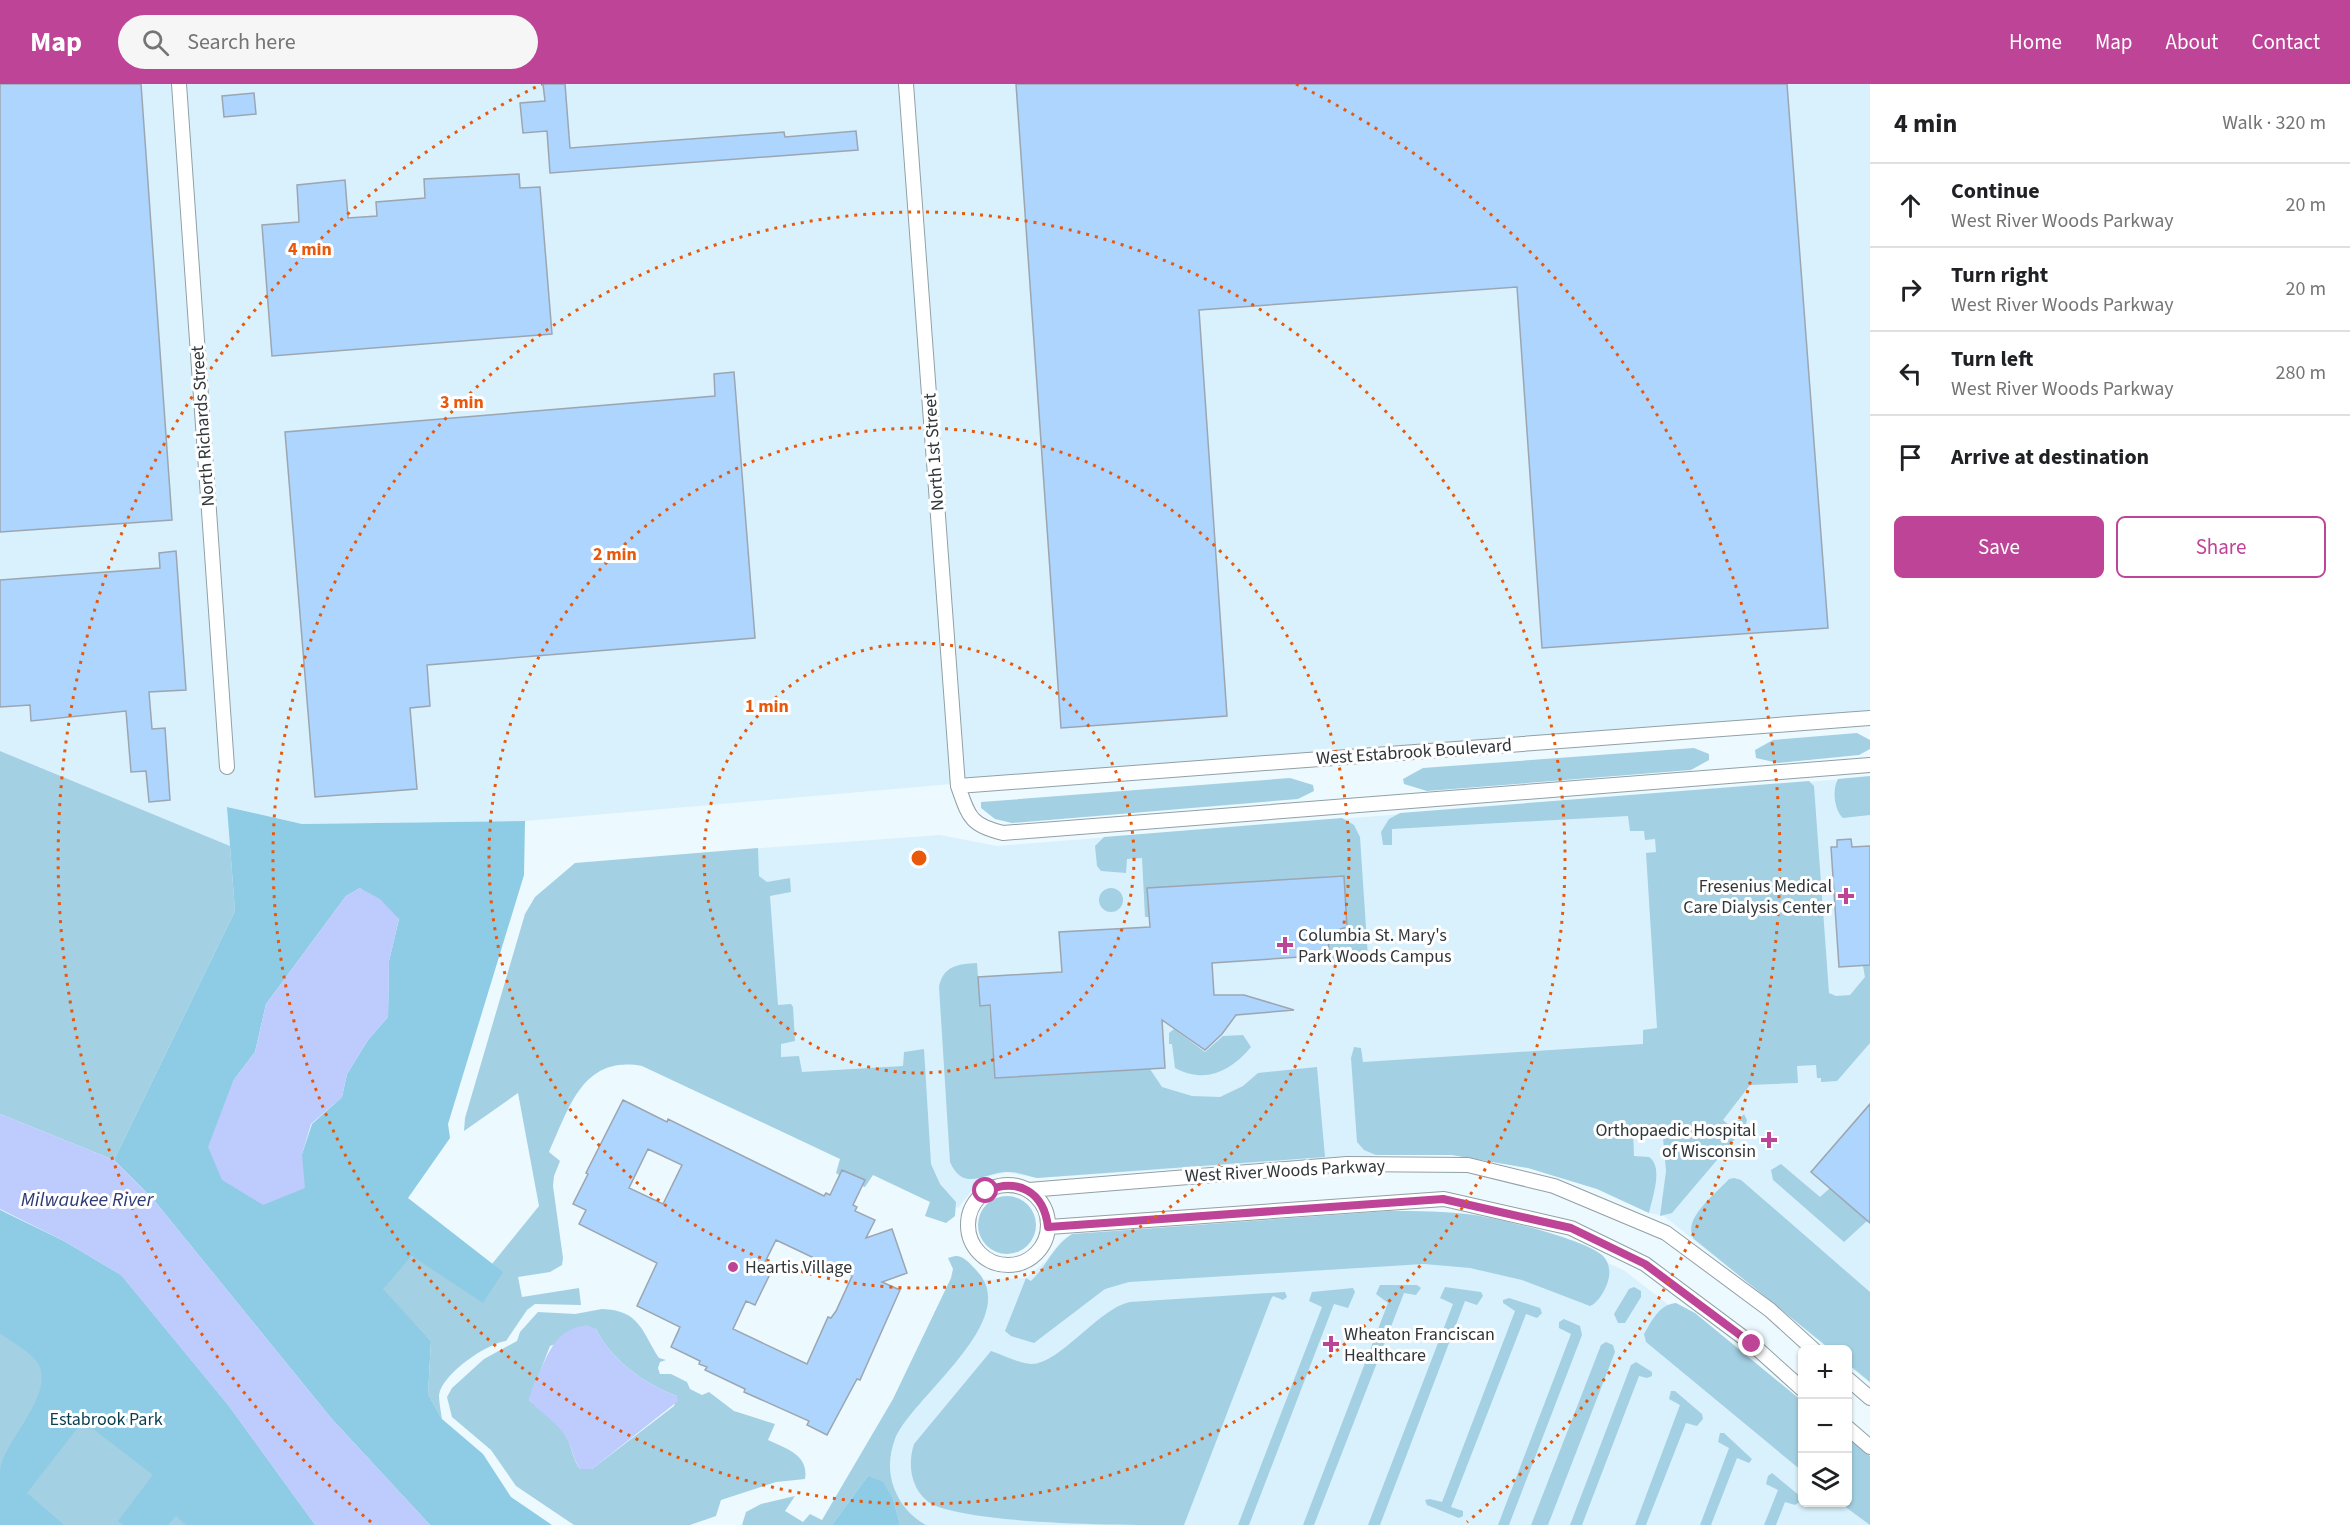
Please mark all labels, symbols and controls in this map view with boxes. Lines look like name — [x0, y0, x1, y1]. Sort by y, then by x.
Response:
search box — [118, 15, 538, 69]
text: Map — [30, 22, 82, 62]
icon: search — [139, 26, 172, 59]
text: Search here — [187, 26, 296, 58]
text: Home — [2009, 27, 2062, 57]
text: Map — [2095, 27, 2133, 57]
text: About — [2166, 27, 2218, 57]
text: Contact — [2251, 27, 2320, 57]
text: 4 min — [1894, 105, 1957, 142]
text: Walk · 320 m — [2222, 109, 2326, 137]
text: Continue — [1951, 175, 2040, 207]
icon: ahead — [1894, 189, 1927, 222]
text: 20 m — [2286, 191, 2326, 219]
text: West River Woods Parkway — [1951, 207, 2174, 235]
text: 4 min — [288, 237, 332, 262]
text: Turn right — [1951, 259, 2048, 291]
icon: right — [1894, 273, 1927, 306]
text: 20 m — [2286, 275, 2326, 303]
text: West River Woods Parkway — [1951, 291, 2174, 319]
text: Turn left — [1951, 343, 2033, 375]
street label: North Richards Street — [185, 345, 221, 507]
icon: left — [1894, 357, 1927, 390]
text: 280 m — [2276, 359, 2326, 387]
text: West River Woods Parkway — [1951, 375, 2174, 403]
text: 3 min — [440, 390, 484, 415]
street label: North 1st Street — [917, 392, 951, 512]
icon: arrive — [1894, 441, 1927, 474]
text: Arrive at destination — [1951, 441, 2149, 473]
button: Save — [1894, 516, 2104, 578]
button: Share — [2116, 516, 2326, 578]
text: 2 min — [593, 542, 637, 567]
text: 1 min — [745, 694, 789, 719]
street label: West Estabrook Boulevard — [1315, 733, 1513, 771]
centre of rings — [909, 848, 929, 868]
place label: Fresenius Medical Care Dialysis Center — [1683, 874, 1833, 920]
marker: Fresenius Medical Care Dialysis Center — [1837, 887, 1855, 905]
place label: Columbia St. Mary's Park Woods Campus — [1298, 923, 1452, 969]
marker: Columbia St. Mary's Park Woods Campus — [1276, 936, 1294, 954]
place label: Orthopaedic Hospital of Wisconsin — [1595, 1118, 1756, 1164]
marker: Orthopaedic Hospital of Wisconsin — [1760, 1131, 1778, 1149]
street label: West River Woods Parkway — [1184, 1153, 1386, 1189]
route start — [972, 1177, 998, 1203]
water label: Milwaukee River — [21, 1186, 154, 1214]
place label: Heartis Village — [745, 1255, 852, 1280]
marker: Heartis Village — [726, 1260, 740, 1274]
place label: Wheaton Franciscan Healthcare — [1344, 1322, 1495, 1368]
route end — [1738, 1330, 1764, 1356]
marker: Wheaton Franciscan Healthcare — [1322, 1335, 1340, 1353]
map controls — [1798, 1345, 1852, 1507]
button: + — [1798, 1345, 1852, 1399]
button: − — [1798, 1399, 1852, 1453]
park label: Estabrook Park — [49, 1407, 163, 1432]
button: layers — [1798, 1453, 1852, 1507]

